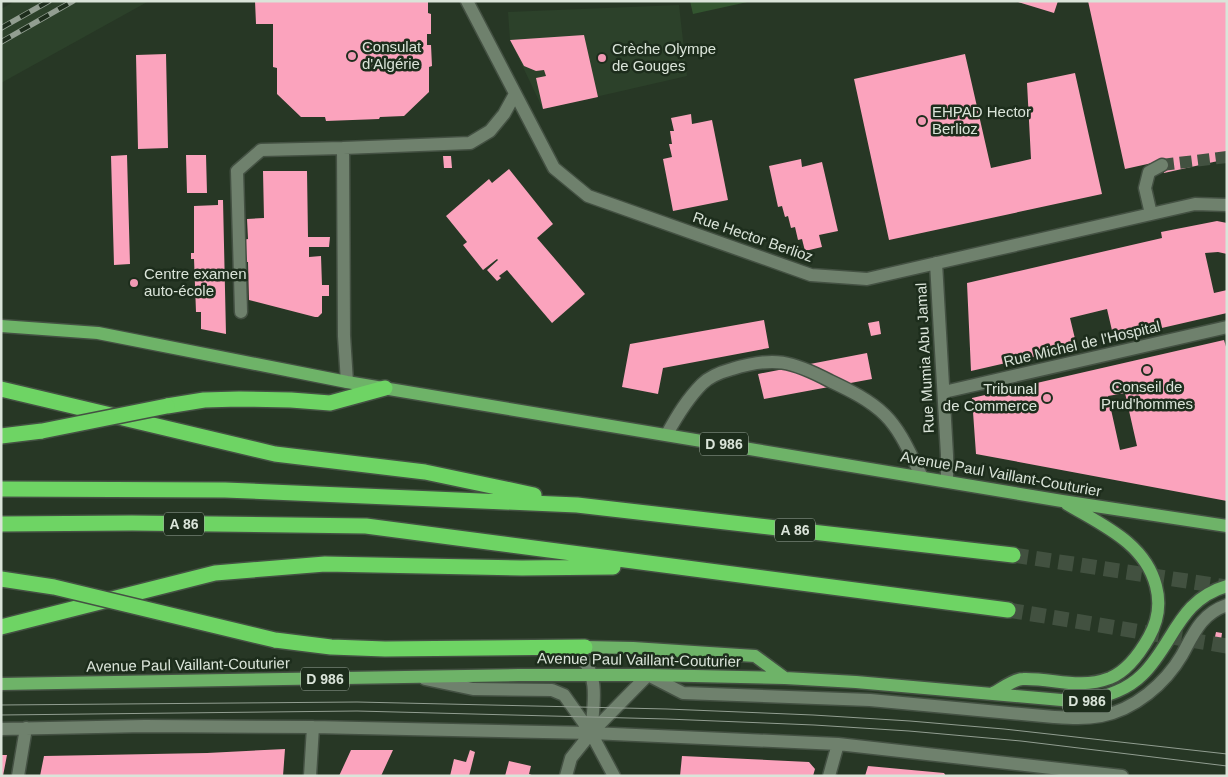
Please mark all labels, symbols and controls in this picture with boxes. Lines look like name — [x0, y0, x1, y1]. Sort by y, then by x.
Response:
place label: Consulat d'Algérie — [362, 38, 422, 72]
place label: Crèche Olympe de Gouges — [612, 40, 716, 74]
marker: Consulat d'Algérie — [346, 50, 358, 62]
marker: Crèche Olympe de Gouges — [596, 52, 608, 64]
place label: EHPAD Hector Berlioz — [932, 103, 1031, 137]
marker: EHPAD Hector Berlioz — [916, 115, 928, 127]
street label: Rue Hector Berlioz — [691, 208, 815, 265]
place label: Centre examen auto-école — [144, 265, 247, 299]
marker: Centre examen auto-école — [128, 277, 140, 289]
street label: Rue Mumia Abu Jamal — [912, 282, 937, 434]
street label: Rue Michel de l'Hospital — [1002, 317, 1162, 370]
marker: Conseil de Prud'hommes — [1141, 364, 1153, 376]
place label: Conseil de Prud'hommes — [1101, 378, 1193, 412]
place label: Tribunal de Commerce — [943, 380, 1037, 414]
marker: Tribunal de Commerce — [1041, 392, 1053, 404]
road number: D 986 — [700, 432, 748, 456]
street label: Avenue Paul Vaillant-Couturier — [899, 447, 1103, 500]
road number: A 86 — [164, 512, 204, 536]
road number: A 86 — [775, 518, 815, 542]
street label: Avenue Paul Vaillant-Couturier — [537, 649, 741, 670]
street label: Avenue Paul Vaillant-Couturier — [86, 654, 290, 675]
road number: D 986 — [301, 668, 349, 691]
road number: D 986 — [1063, 689, 1111, 712]

